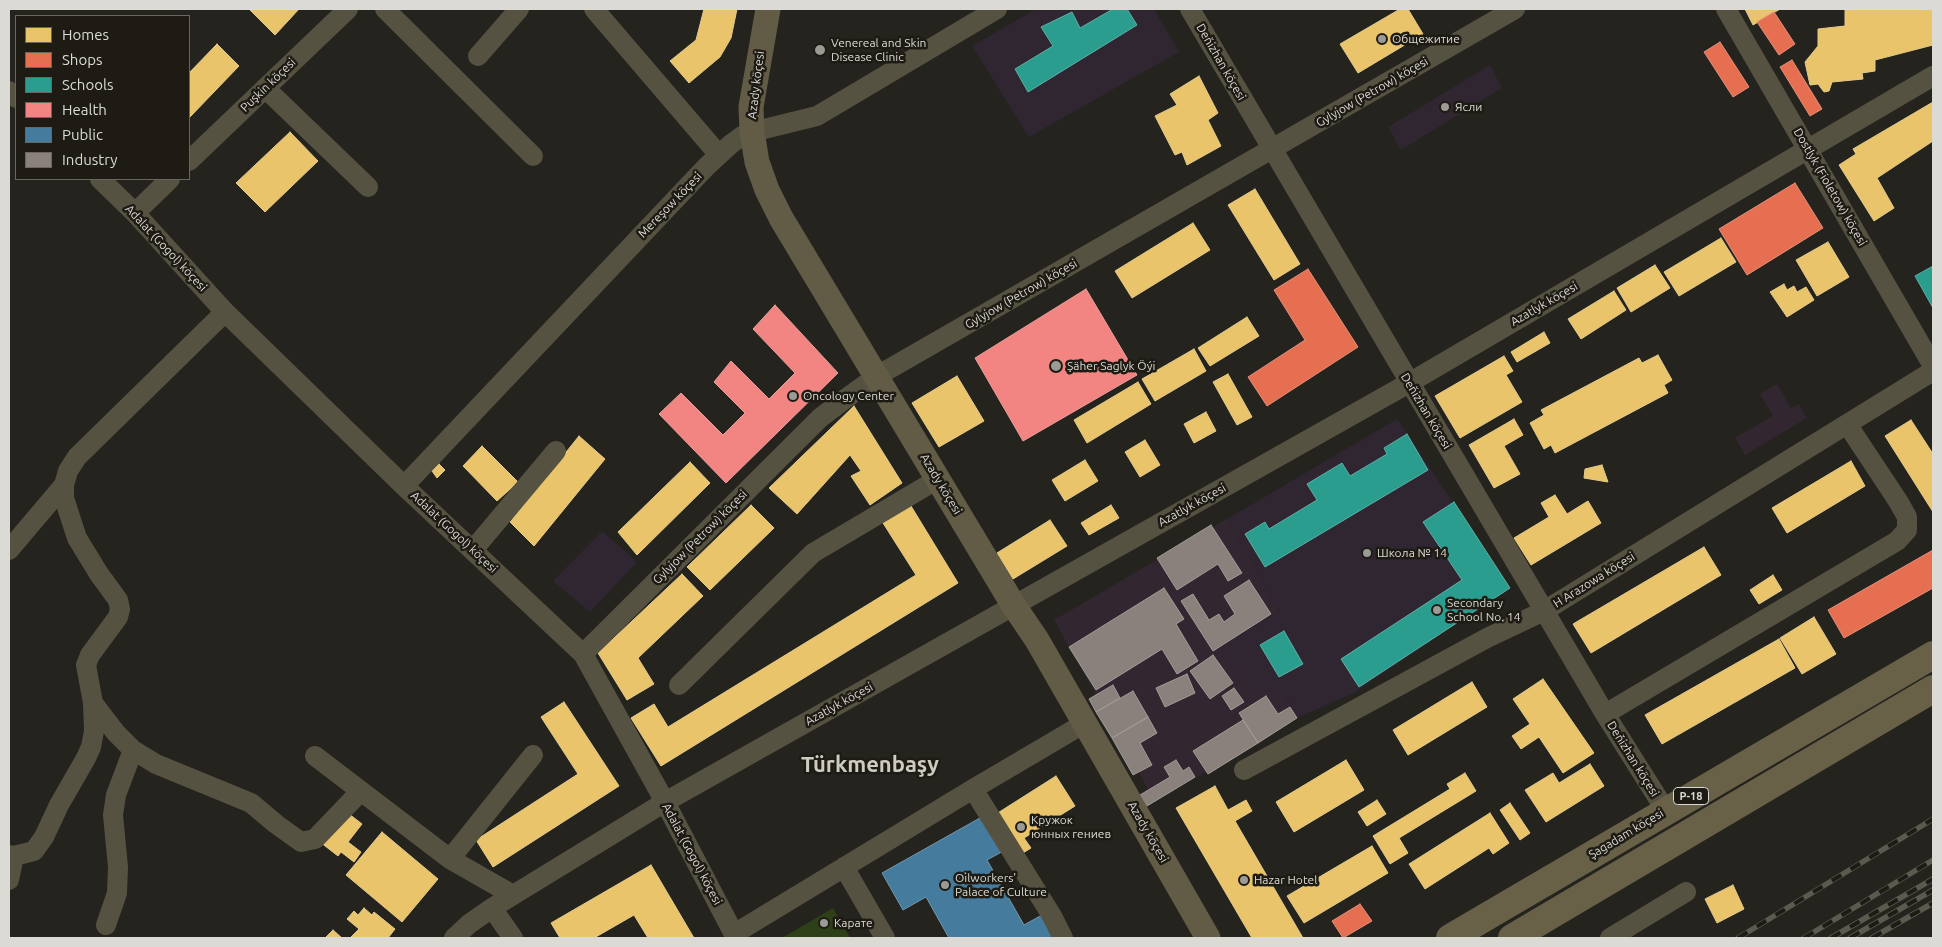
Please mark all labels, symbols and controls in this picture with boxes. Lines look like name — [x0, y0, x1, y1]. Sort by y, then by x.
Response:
legend — [15, 15, 190, 180]
street label: Deňizhan köçesi — [1193, 21, 1249, 103]
text: Homes — [62, 26, 109, 43]
place label: Общежитие — [1392, 32, 1460, 46]
marker: Общежитие — [1376, 33, 1388, 45]
place label: Venereal and Skin Disease Clinic — [831, 36, 926, 64]
marker: Venereal and Skin Disease Clinic — [813, 43, 827, 57]
street label: Azady köçesi — [745, 50, 767, 120]
text: Shops — [62, 51, 103, 68]
street label: Gylyjow (Petrow) köçesi — [1313, 54, 1431, 130]
street label: Puşkin köçesi — [237, 55, 299, 115]
text: Schools — [62, 76, 113, 93]
place label: Ясли — [1455, 100, 1482, 114]
text: Health — [62, 101, 107, 118]
marker: Ясли — [1439, 101, 1451, 113]
text: Public — [62, 126, 103, 143]
street label: Dostlyk (Fioletow) köçesi — [1790, 126, 1870, 248]
text: Industry — [62, 151, 117, 168]
street label: Mereşow köçesi — [635, 169, 705, 241]
street label: Adalat (Gogol) köçesi — [122, 202, 210, 294]
street label: Gylyjow (Petrow) köçesi — [962, 256, 1080, 332]
street label: Azatlyk köçesi — [1508, 279, 1580, 329]
marker: Şäher Saglyk Öýi — [1049, 359, 1063, 373]
place label: Şäher Saglyk Öýi — [1067, 359, 1155, 373]
street label: Deňizhan köçesi — [1398, 370, 1454, 452]
place label: Oncology Center — [803, 389, 894, 403]
marker: Oncology Center — [787, 390, 799, 402]
street label: Azady köçesi — [917, 451, 965, 517]
street label: Azatlyk köçesi — [1156, 480, 1228, 530]
street label: Gylyjow (Petrow) köçesi — [650, 487, 750, 587]
street label: Adalat (Gogol) köçesi — [408, 488, 500, 576]
place label: Школа № 14 — [1377, 546, 1447, 560]
marker: Школа № 14 — [1361, 547, 1373, 559]
street label: H Arazowa köçesi — [1551, 549, 1637, 611]
place label: Secondary School No. 14 — [1447, 596, 1520, 624]
marker: Secondary School No. 14 — [1431, 604, 1443, 616]
street label: Azatlyk köçesi — [803, 679, 875, 729]
street label: Deňizhan köçesi — [1604, 719, 1662, 799]
district label: Türkmenbaşy — [801, 752, 939, 778]
road number: P-18 — [1674, 788, 1708, 804]
street label: Azady köçesi — [1125, 799, 1171, 865]
street label: Adalat (Gogol) köçesi — [659, 801, 725, 907]
street label: Şagadam köçesi — [1586, 806, 1666, 862]
place label: Кружок юнных гениев — [1031, 813, 1111, 841]
marker: Кружок юнных гениев — [1015, 821, 1027, 833]
place label: Oilworkers' Palace of Culture — [955, 871, 1047, 899]
place label: Hazar Hotel — [1254, 873, 1317, 887]
marker: Hazar Hotel — [1238, 874, 1250, 886]
marker: Oilworkers' Palace of Culture — [939, 879, 951, 891]
place label: Карате — [834, 916, 873, 930]
marker: Карате — [818, 917, 830, 929]

